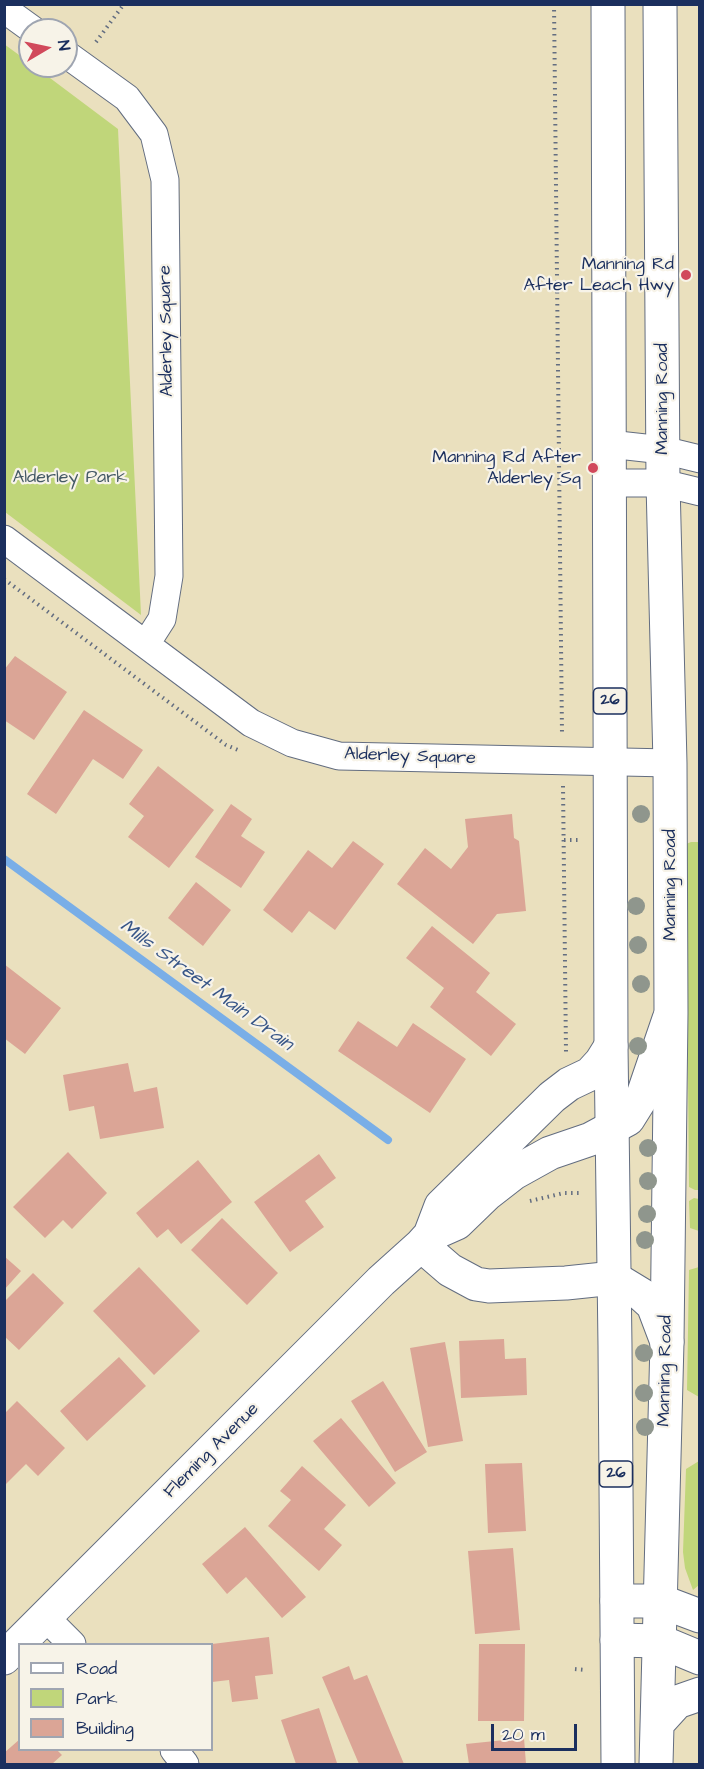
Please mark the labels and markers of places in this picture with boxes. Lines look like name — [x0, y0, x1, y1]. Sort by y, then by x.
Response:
place label: Manning Rd After Leach Hwy — [523, 254, 674, 296]
marker: Manning Rd After Leach Hwy — [679, 268, 693, 282]
place label: Manning Rd After Alderley Sq — [432, 447, 581, 490]
marker: Manning Rd After Alderley Sq — [586, 461, 600, 475]

